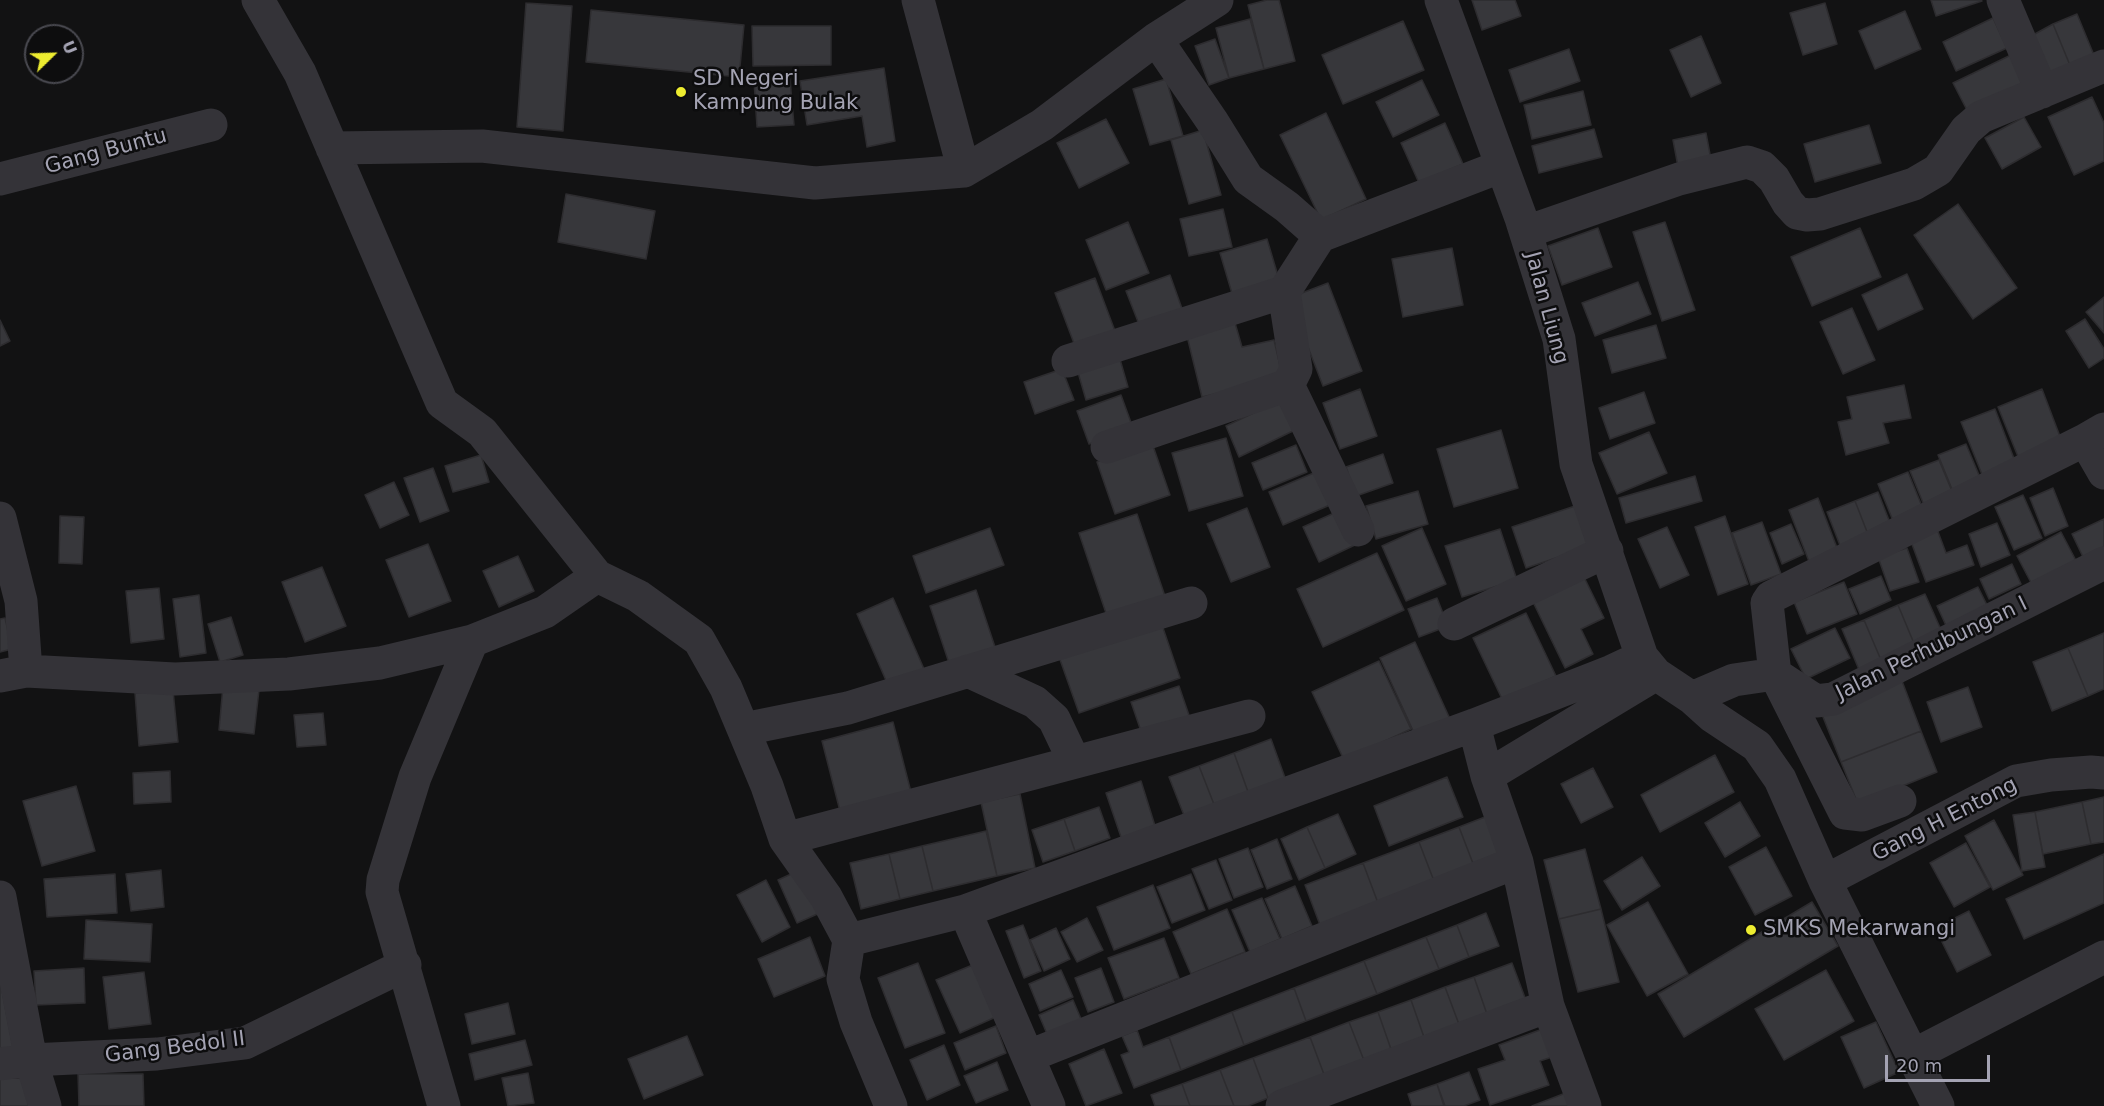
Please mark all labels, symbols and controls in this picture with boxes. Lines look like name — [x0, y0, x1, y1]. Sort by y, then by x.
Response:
north arrow — [24, 24, 84, 84]
text: U — [58, 38, 80, 57]
place label: SD Negeri Kampung Bulak — [693, 67, 858, 117]
marker: SD Negeri Kampung Bulak — [674, 85, 688, 99]
street label: Gang Buntu — [42, 124, 170, 180]
street label: Jalan Liung — [1519, 249, 1573, 367]
street label: Jalan Perhubungan I — [1832, 592, 2032, 706]
street label: Gang H Entong — [1868, 773, 2022, 867]
place label: SMKS Mekarwangi — [1763, 917, 1955, 943]
marker: SMKS Mekarwangi — [1744, 923, 1758, 937]
street label: Gang Bedol II — [104, 1027, 246, 1069]
scale bar — [1888, 1043, 1993, 1081]
text: 20 m — [1896, 1055, 1942, 1076]

